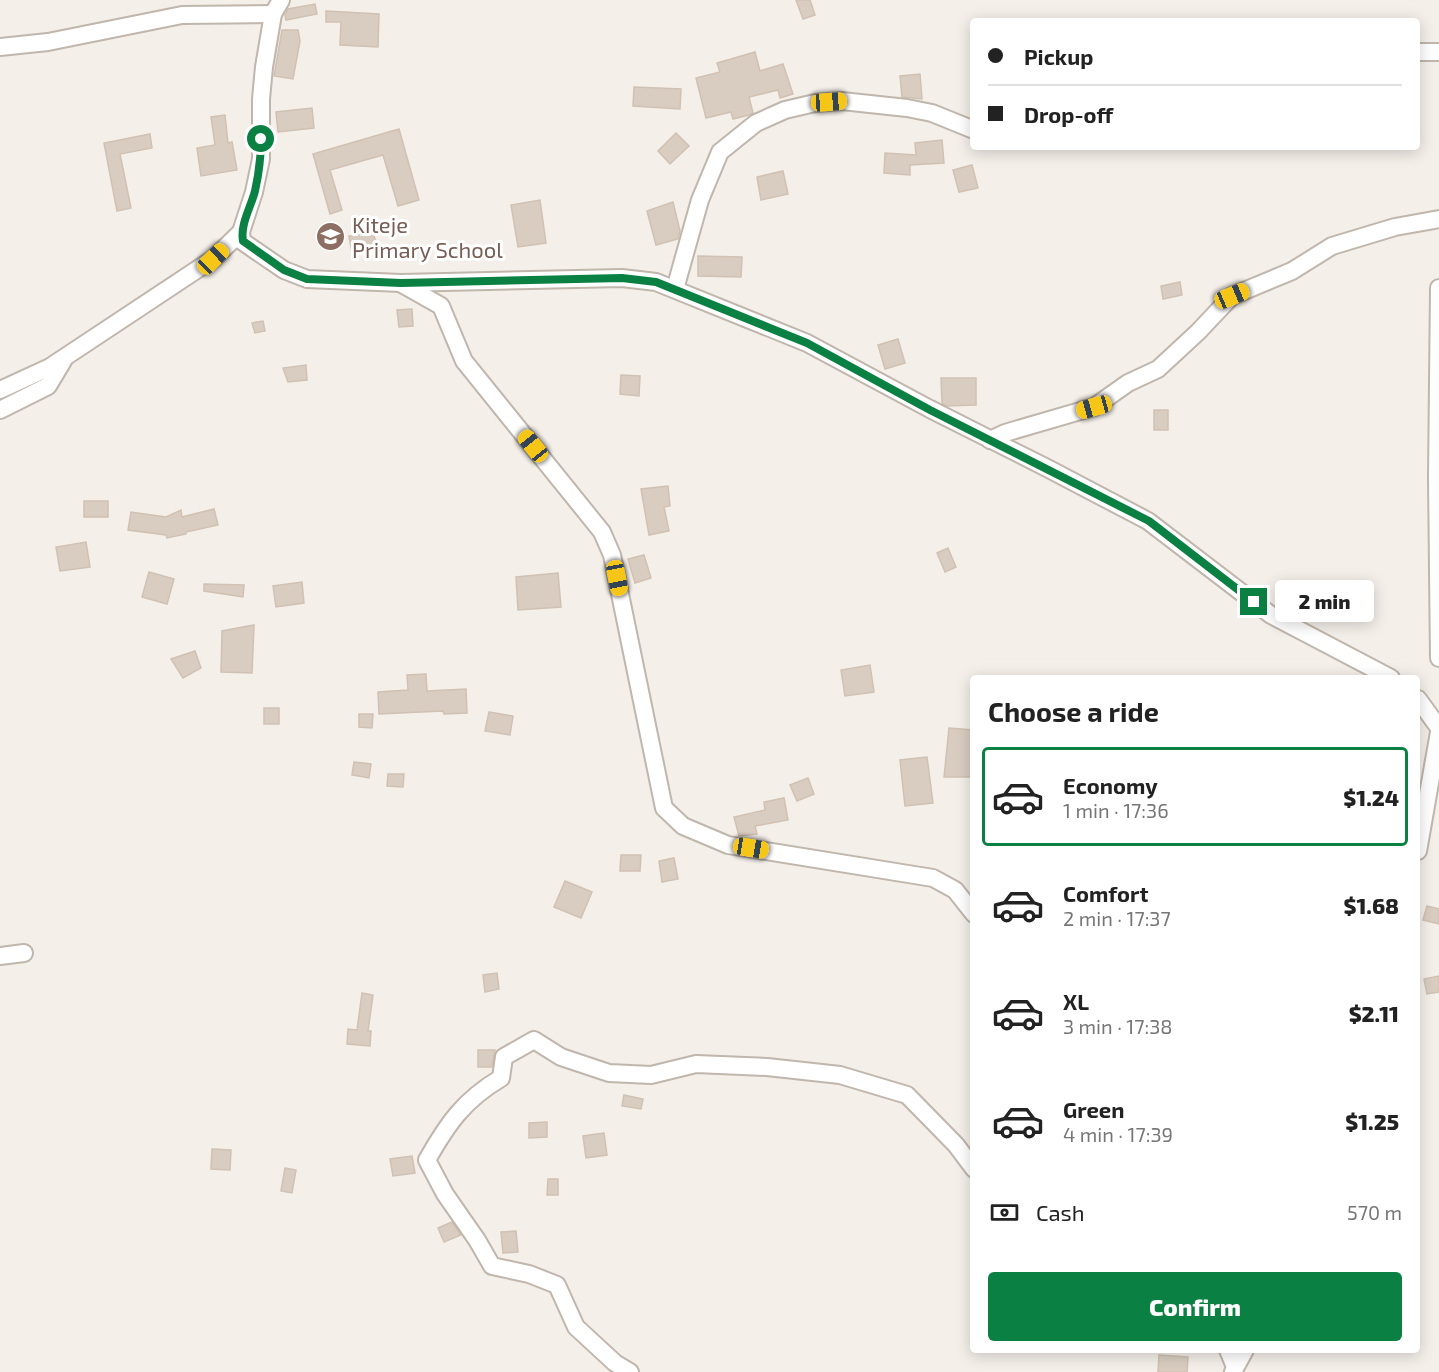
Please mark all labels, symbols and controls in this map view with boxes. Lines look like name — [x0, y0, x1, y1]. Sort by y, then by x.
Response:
text: Pickup — [1024, 43, 1093, 69]
car — [810, 92, 848, 112]
text: Drop-off — [1024, 101, 1113, 127]
route start — [247, 125, 274, 152]
place label: Kiteje Primary School — [352, 211, 503, 262]
school or university icon: Kiteje Primary School — [315, 221, 347, 253]
car — [194, 240, 232, 278]
car — [1212, 281, 1252, 311]
car — [1074, 393, 1114, 421]
car — [515, 426, 551, 466]
car — [605, 559, 629, 597]
callout: 2 min — [1275, 581, 1374, 623]
route end — [1240, 588, 1267, 615]
text: 2 min — [1299, 589, 1350, 613]
text: Choose a ride — [988, 695, 1159, 727]
icon: car — [991, 770, 1045, 824]
text: Economy — [1063, 772, 1158, 798]
text: $1.24 — [1343, 784, 1399, 810]
text: 1 min · 17:36 — [1063, 798, 1169, 822]
car — [732, 836, 770, 860]
icon: car — [991, 878, 1045, 932]
text: Comfort — [1063, 880, 1148, 906]
text: $1.68 — [1343, 892, 1399, 918]
text: 2 min · 17:37 — [1063, 906, 1171, 930]
icon: car — [991, 986, 1045, 1040]
text: XL — [1063, 988, 1089, 1014]
text: $2.11 — [1349, 1000, 1399, 1026]
text: 3 min · 17:38 — [1063, 1014, 1173, 1038]
icon: car — [991, 1094, 1045, 1148]
text: Green — [1063, 1096, 1125, 1122]
text: $1.25 — [1345, 1108, 1399, 1134]
text: 4 min · 17:39 — [1063, 1122, 1173, 1146]
icon: cash — [988, 1196, 1021, 1229]
text: Cash — [1036, 1199, 1085, 1225]
text: 570 m — [1347, 1200, 1402, 1224]
button: Confirm — [988, 1272, 1402, 1341]

